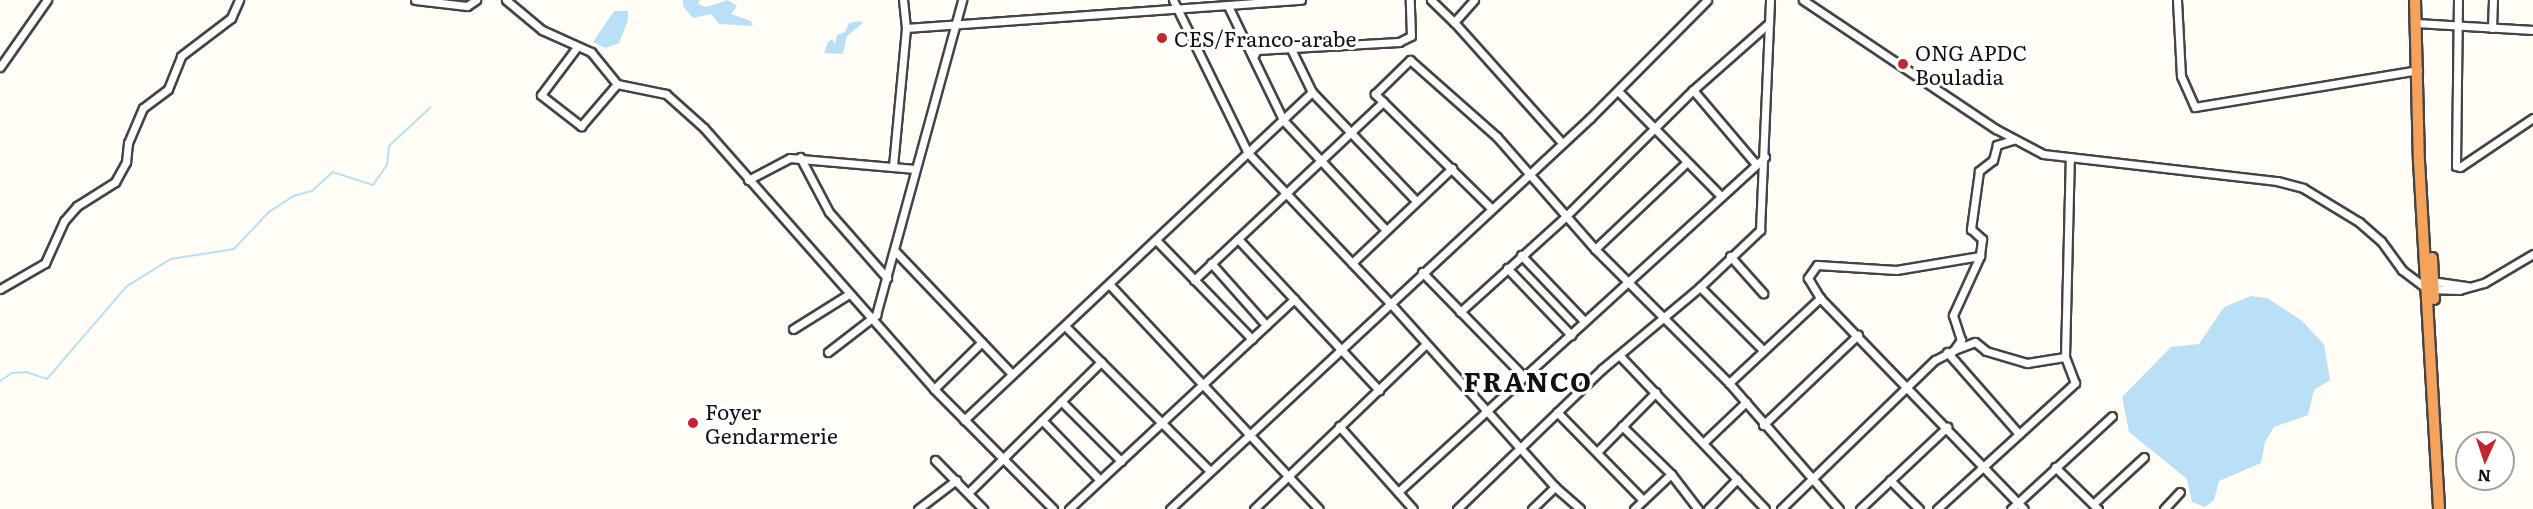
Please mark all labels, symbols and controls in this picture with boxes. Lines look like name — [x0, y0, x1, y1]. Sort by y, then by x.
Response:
place label: CES/Franco-arabe — [1174, 25, 1356, 51]
marker: CES/Franco-arabe — [1155, 31, 1169, 45]
place label: ONG APDC Bouladia — [1915, 39, 2027, 89]
marker: ONG APDC Bouladia — [1896, 57, 1910, 71]
district label: FRANCO — [1464, 365, 1592, 397]
place label: Foyer Gendarmerie — [705, 398, 838, 448]
marker: Foyer Gendarmerie — [686, 416, 700, 430]
north arrow — [2455, 431, 2515, 491]
text: N — [2477, 465, 2492, 489]

